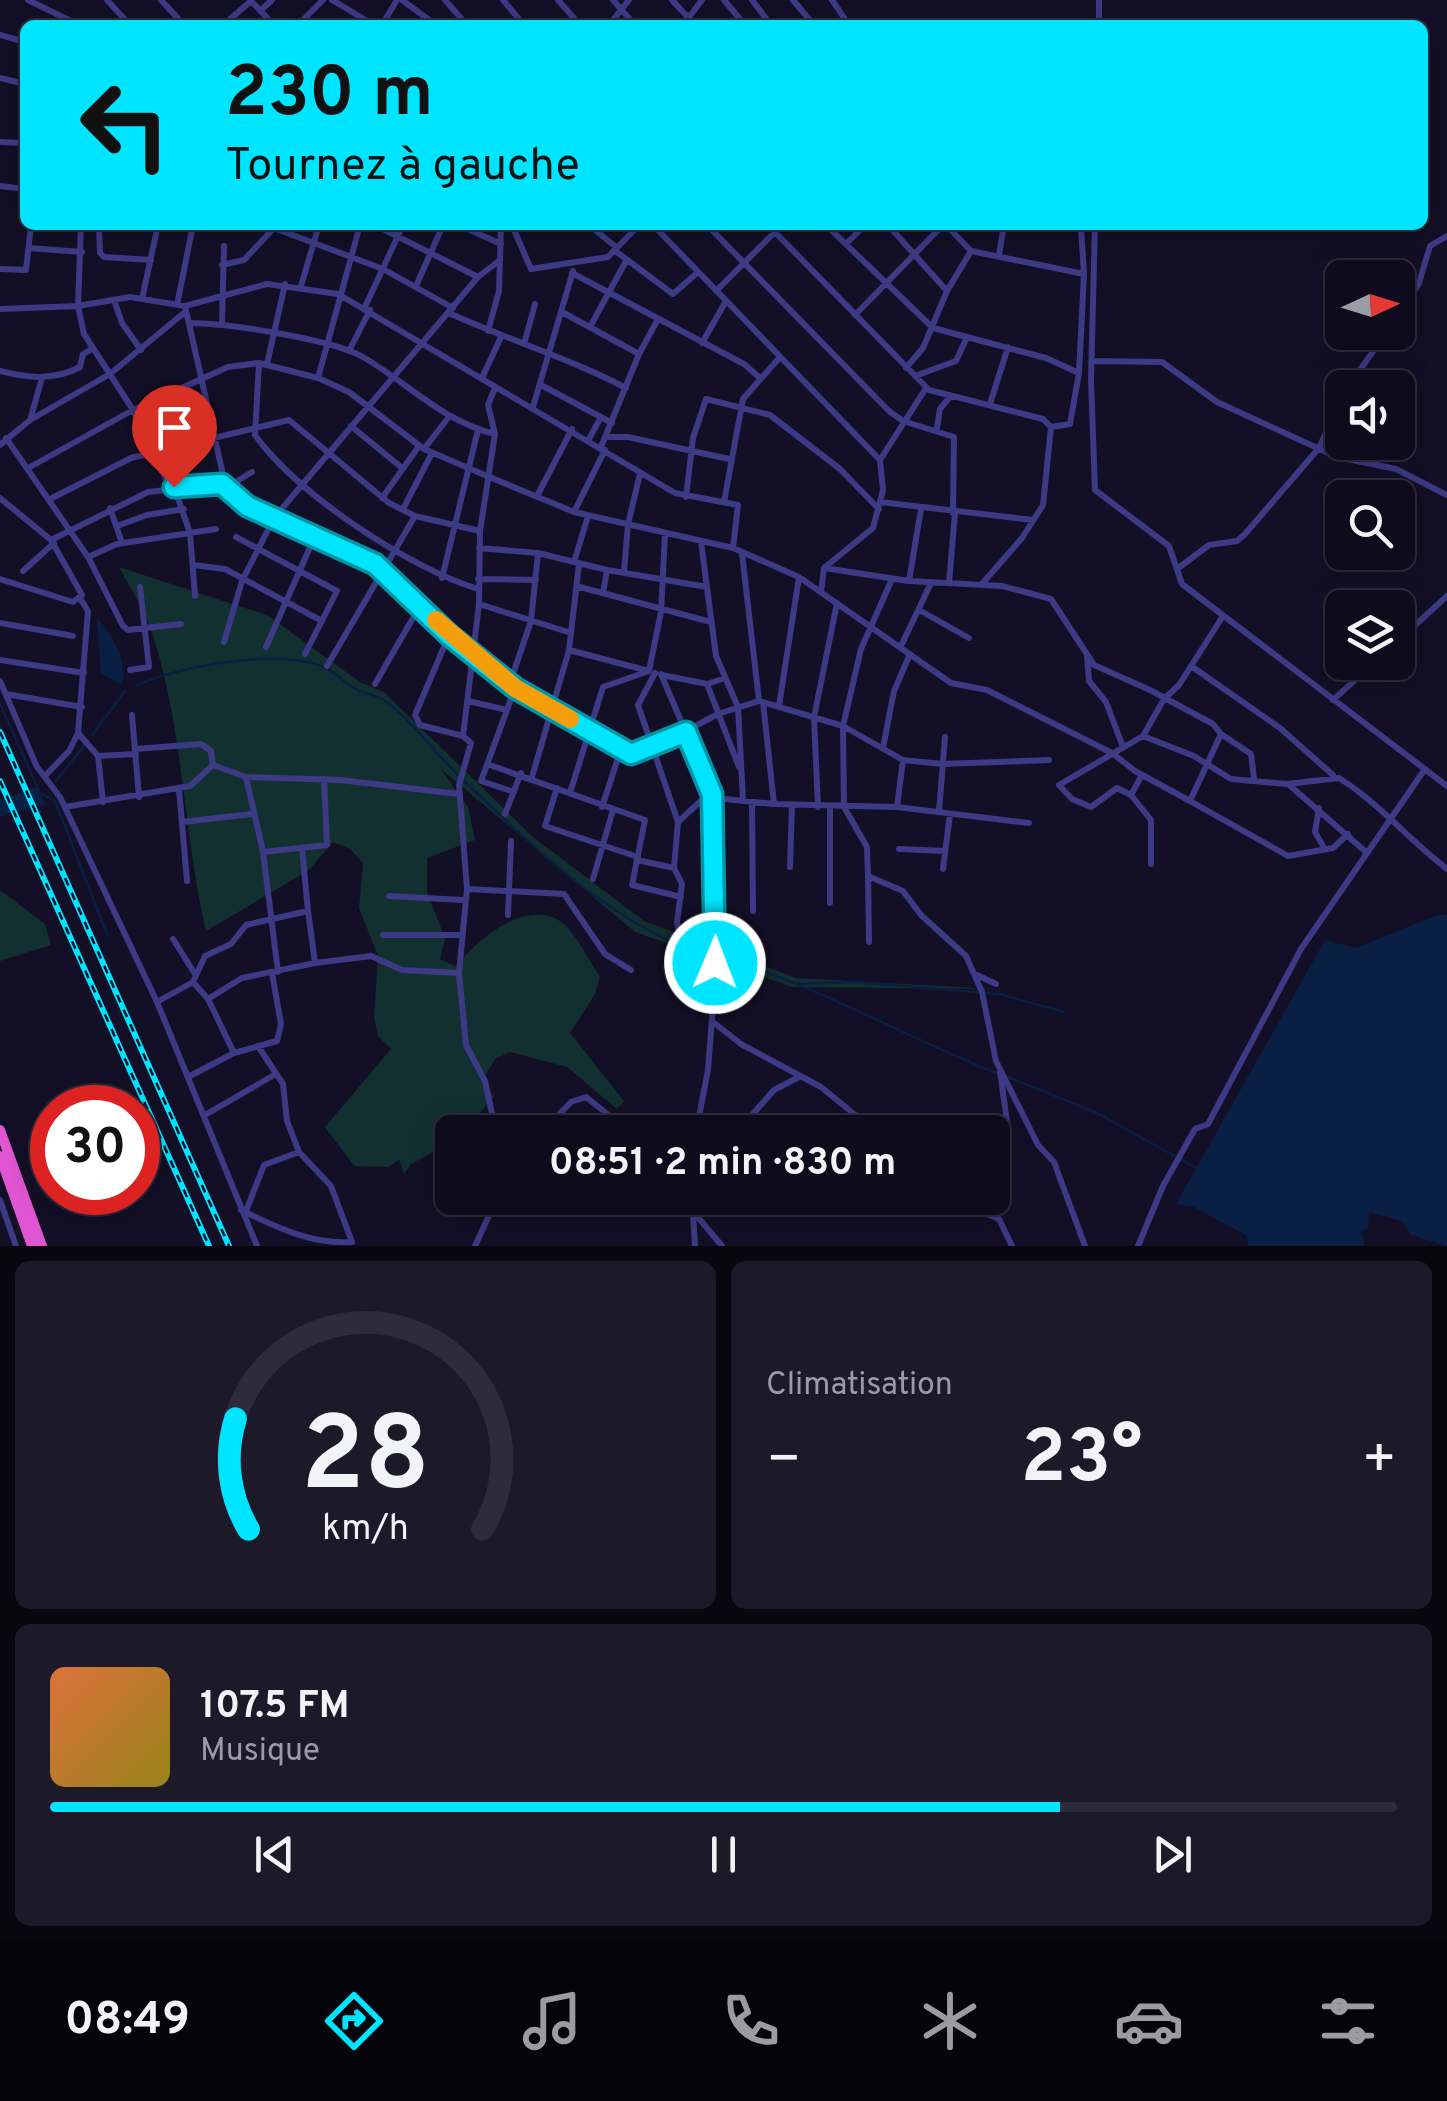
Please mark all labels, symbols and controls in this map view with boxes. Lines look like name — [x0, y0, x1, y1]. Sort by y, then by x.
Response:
text: 230 m — [225, 52, 434, 141]
icon: left — [60, 60, 190, 190]
text: Tournez à gauche — [225, 139, 580, 196]
north arrow — [1325, 260, 1415, 350]
map controls — [1325, 260, 1415, 680]
button: sound — [1325, 370, 1415, 460]
pin — [132, 385, 217, 488]
icon: arrive — [147, 400, 202, 455]
button: search — [1325, 480, 1415, 570]
button: layers — [1325, 590, 1415, 680]
position arrow — [663, 911, 767, 1015]
speed limit sign: 30 — [30, 1085, 160, 1215]
text: 08:51 · 2 min · 830 m — [549, 1140, 896, 1189]
text: Climatisation — [766, 1366, 953, 1406]
text: 28 — [301, 1395, 430, 1527]
text: 23° — [1020, 1414, 1143, 1509]
text: − — [766, 1427, 801, 1497]
text: + — [1362, 1427, 1397, 1497]
text: km/h — [322, 1507, 409, 1553]
text: 107.5 FM — [200, 1683, 350, 1732]
text: Musique — [200, 1732, 320, 1772]
icon: previous — [247, 1827, 302, 1882]
icon: pause — [696, 1827, 751, 1882]
icon: next — [1145, 1827, 1200, 1882]
icon: directions — [319, 1986, 389, 2056]
icon: music — [517, 1986, 587, 2056]
icon: phone — [716, 1986, 786, 2056]
icon: climate — [915, 1986, 985, 2056]
icon: car — [1114, 1986, 1184, 2056]
icon: filters — [1313, 1986, 1383, 2056]
text: 08:49 — [64, 1993, 190, 2050]

